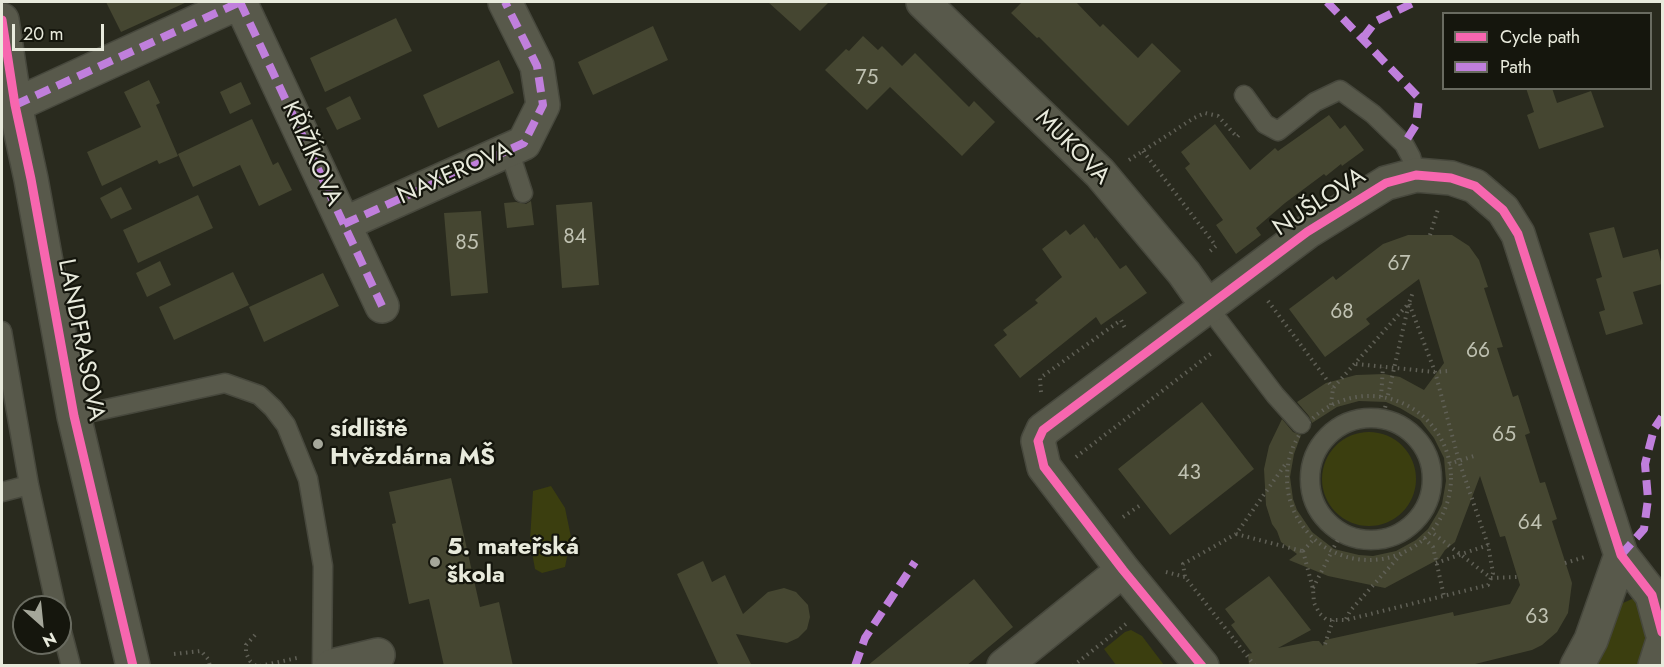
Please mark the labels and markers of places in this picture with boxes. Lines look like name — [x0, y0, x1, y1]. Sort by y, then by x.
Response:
place label: sídliště Hvězdárna MŠ — [330, 416, 495, 472]
marker: sídliště Hvězdárna MŠ — [311, 437, 325, 451]
place label: 5. mateřská škola — [447, 534, 579, 590]
marker: 5. mateřská škola — [428, 555, 442, 569]

